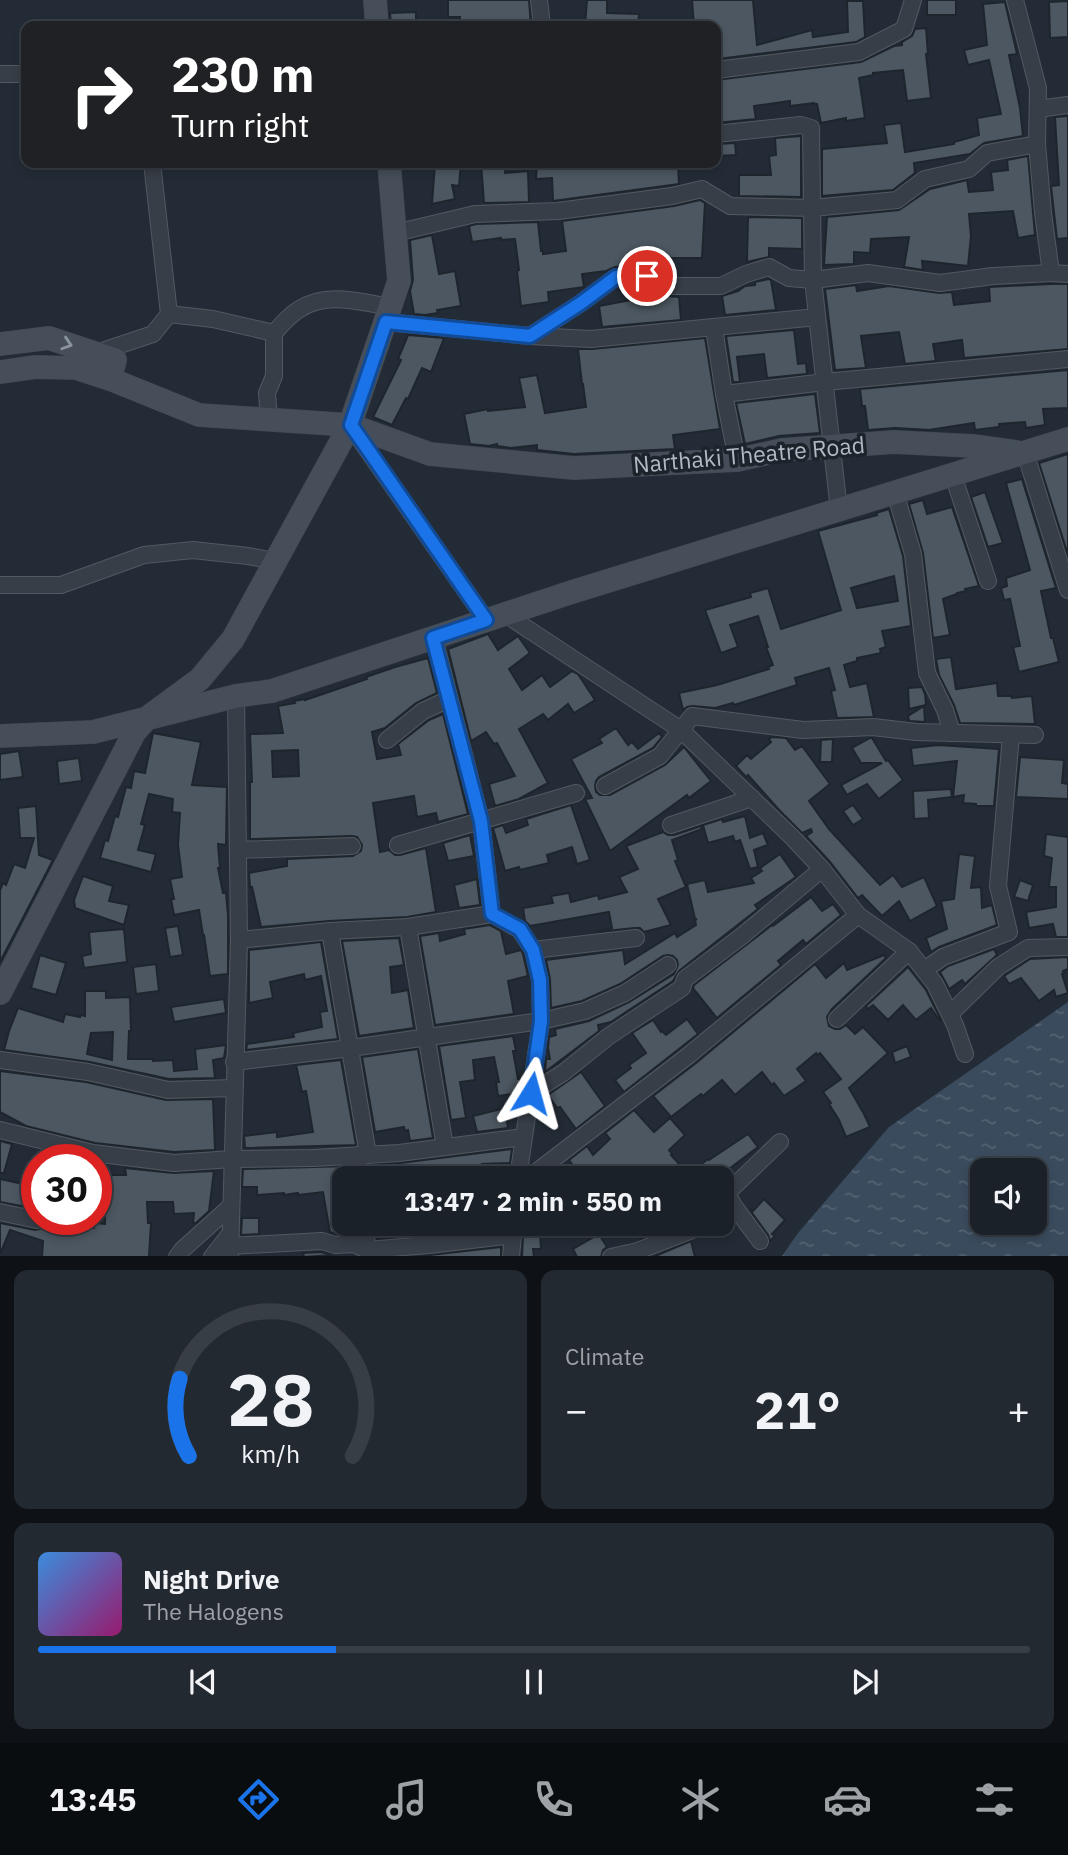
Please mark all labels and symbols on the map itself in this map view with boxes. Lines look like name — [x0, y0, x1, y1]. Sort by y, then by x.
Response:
pin — [617, 246, 677, 306]
one-way arrow — [60, 336, 73, 350]
street label: Narthaki Theatre Road — [632, 429, 866, 479]
position arrow — [494, 1056, 568, 1130]
speed limit sign: 30 — [21, 1144, 112, 1235]

